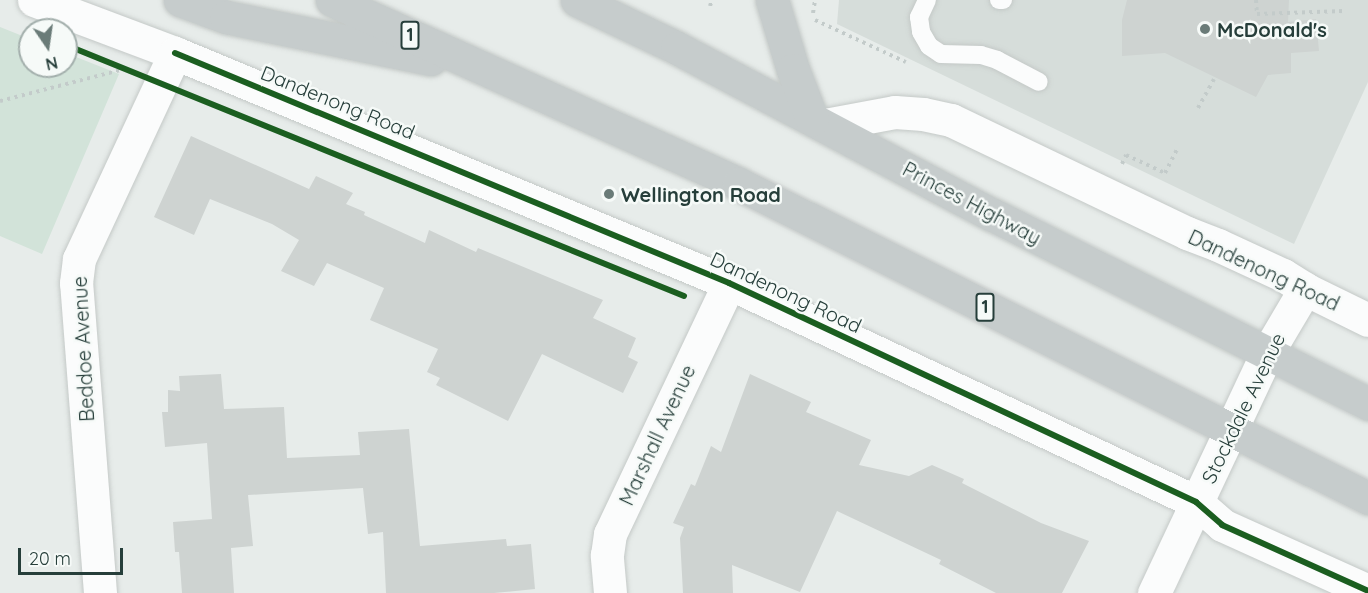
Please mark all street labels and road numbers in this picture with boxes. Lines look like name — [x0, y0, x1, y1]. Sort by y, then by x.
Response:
road number: 1 — [400, 20, 420, 50]
street label: Dandenong Road — [257, 60, 419, 144]
street label: Princes Highway — [899, 156, 1045, 250]
street label: Dandenong Road — [1185, 224, 1343, 316]
street label: Dandenong Road — [707, 246, 865, 338]
street label: Beddoe Avenue — [67, 276, 99, 422]
road number: 1 — [974, 292, 996, 322]
street label: Stockdale Avenue — [1196, 329, 1290, 487]
street label: Marshall Avenue — [614, 361, 700, 509]

